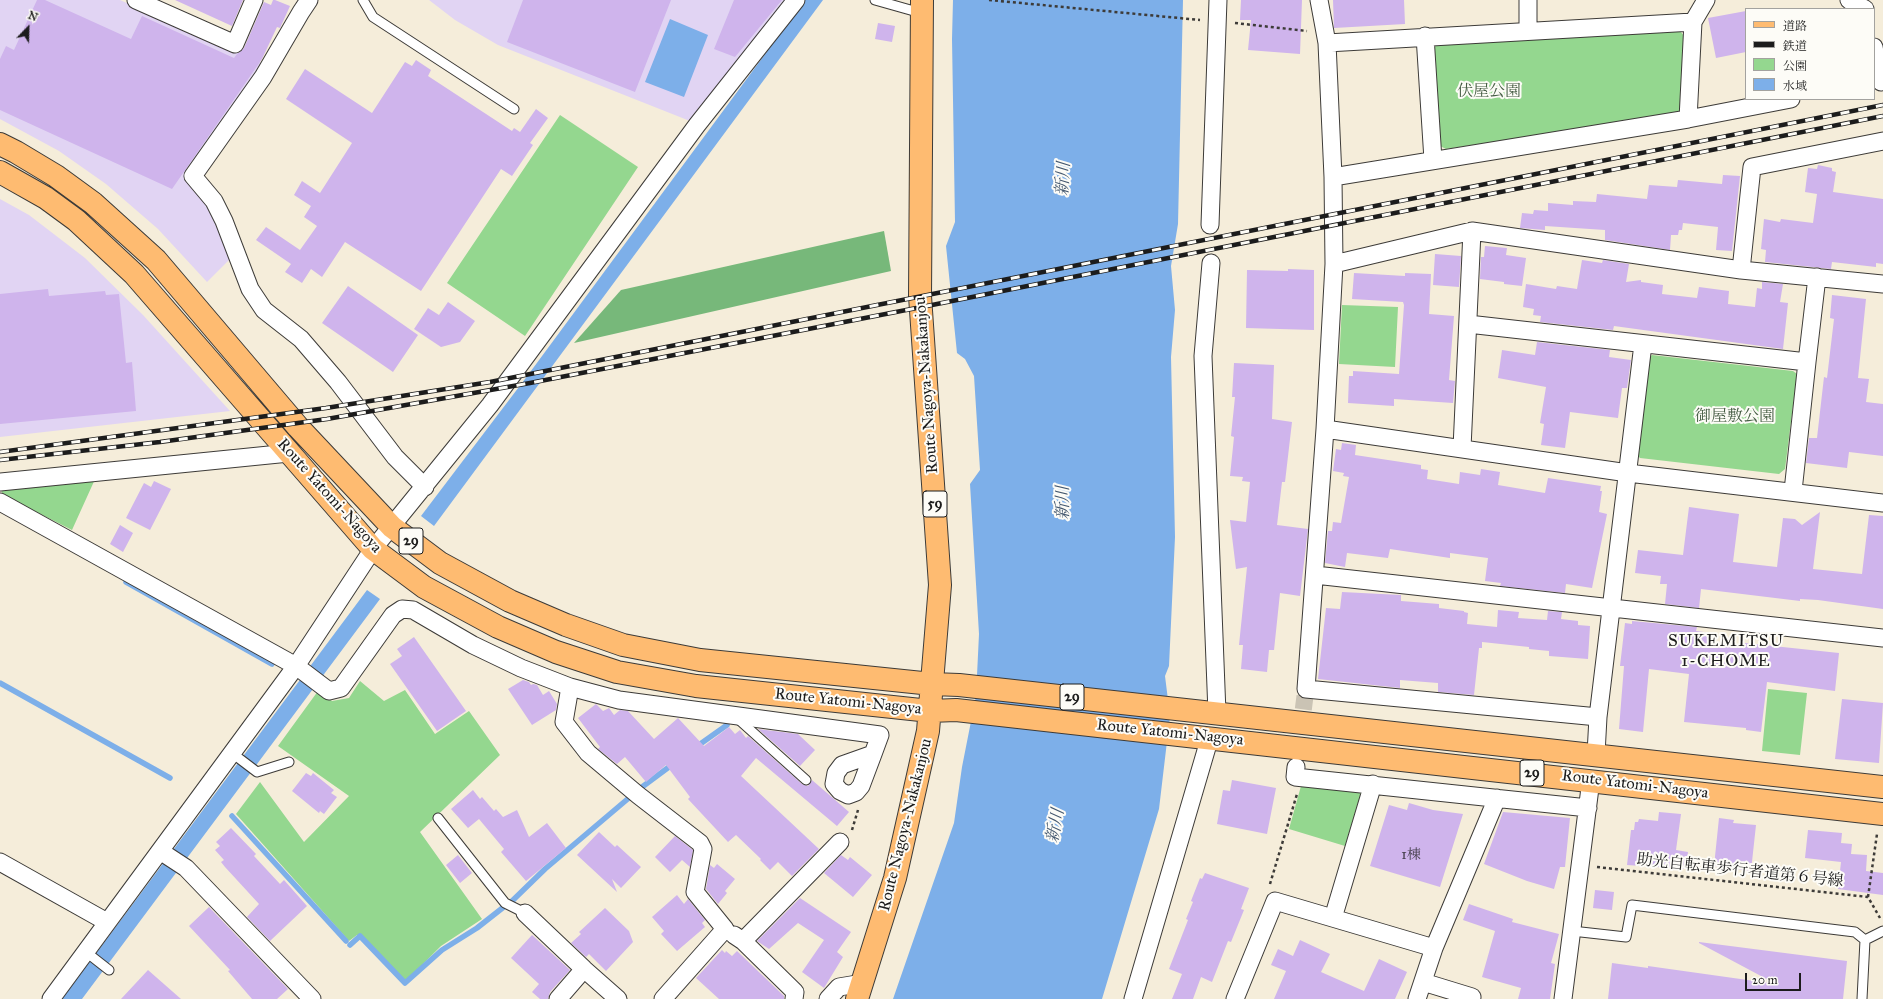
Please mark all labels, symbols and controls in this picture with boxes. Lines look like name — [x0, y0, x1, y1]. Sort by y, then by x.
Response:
north arrow — [8, 8, 48, 48]
legend — [1745, 8, 1875, 100]
text: N — [26, 9, 40, 24]
text: 道路 — [1783, 19, 1807, 33]
text: 鉄道 — [1783, 39, 1807, 53]
text: 公園 — [1783, 59, 1807, 73]
text: 水域 — [1783, 79, 1807, 93]
park label: 伏屋公園 — [1457, 82, 1521, 102]
water label: 新川 — [1053, 161, 1075, 197]
street label: Route Nagoya-Nakakanjou — [911, 296, 943, 474]
park label: 御屋敷公園 — [1695, 407, 1775, 427]
street label: Route Yatomi-Nagoya — [273, 435, 385, 557]
water label: 新川 — [1054, 486, 1074, 520]
road number: 59 — [923, 491, 947, 517]
road number: 29 — [399, 528, 423, 554]
district label: SUKEMITSU 1-CHOME — [1668, 632, 1784, 672]
road number: 29 — [1060, 684, 1084, 710]
street label: Route Yatomi-Nagoya — [774, 685, 922, 719]
street label: Route Yatomi-Nagoya — [1096, 716, 1244, 750]
street label: Route Nagoya-Nakakanjou — [875, 737, 937, 913]
road number: 29 — [1520, 760, 1544, 786]
street label: Route Yatomi-Nagoya — [1561, 766, 1709, 804]
water label: 新川 — [1043, 807, 1069, 845]
house number: 1棟 — [1401, 848, 1421, 864]
street label: 助光自転車歩行者道第６号線 — [1636, 851, 1844, 891]
scale bar — [1747, 965, 1803, 991]
text: 20 m — [1752, 973, 1778, 987]

